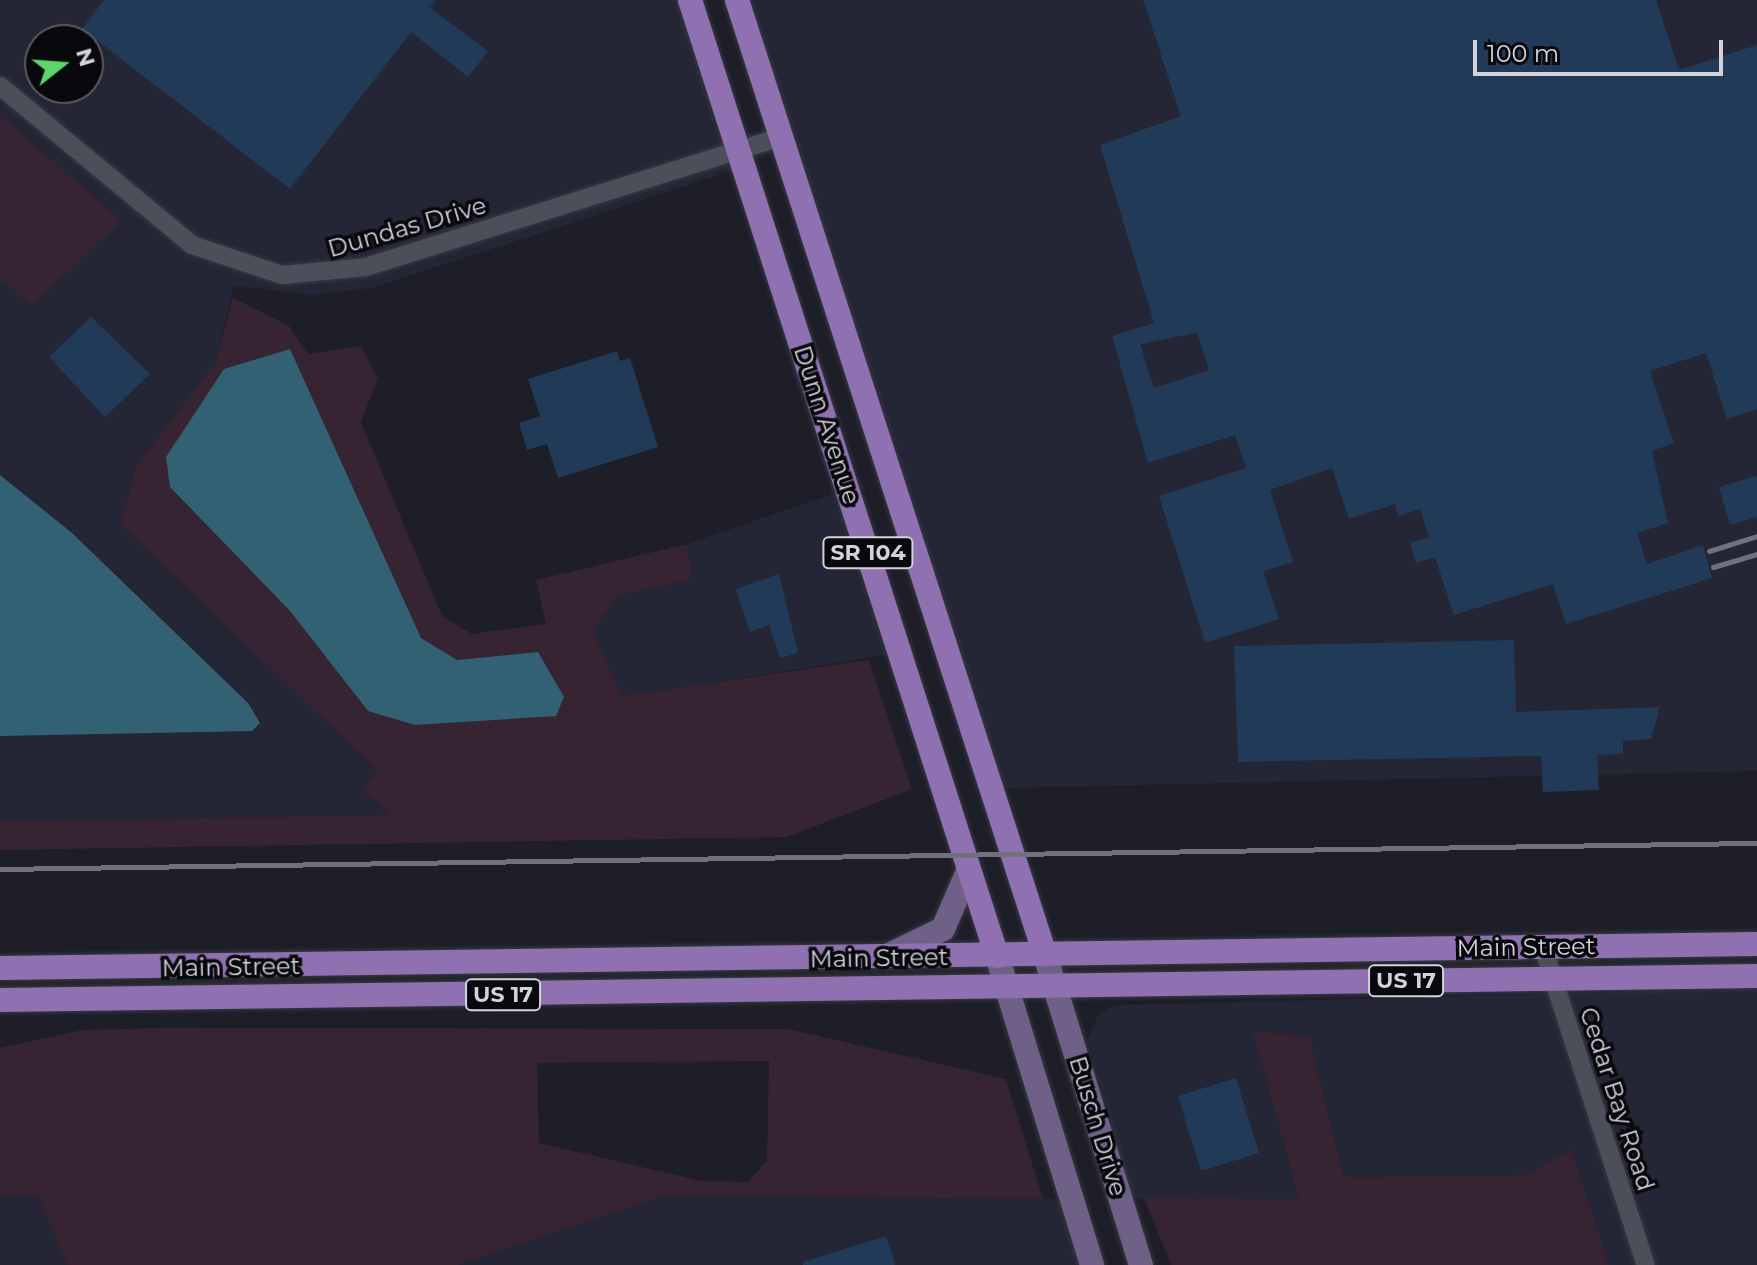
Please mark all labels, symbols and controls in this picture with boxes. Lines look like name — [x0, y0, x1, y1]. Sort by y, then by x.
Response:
north arrow — [24, 24, 104, 104]
scale bar — [1477, 24, 1727, 74]
text: 100 m — [1487, 39, 1559, 68]
text: N — [70, 45, 101, 70]
street label: Dundas Drive — [324, 191, 490, 263]
street label: Dunn Avenue — [788, 342, 866, 508]
road number: SR 104 — [822, 535, 914, 571]
street label: Main Street — [1456, 931, 1596, 963]
street label: Main Street — [809, 942, 949, 974]
street label: Main Street — [161, 951, 301, 983]
road number: US 17 — [1368, 963, 1444, 999]
road number: US 17 — [465, 977, 541, 1013]
street label: Cedar Bay Road — [1574, 1004, 1660, 1194]
street label: Busch Drive — [1063, 1053, 1133, 1199]

